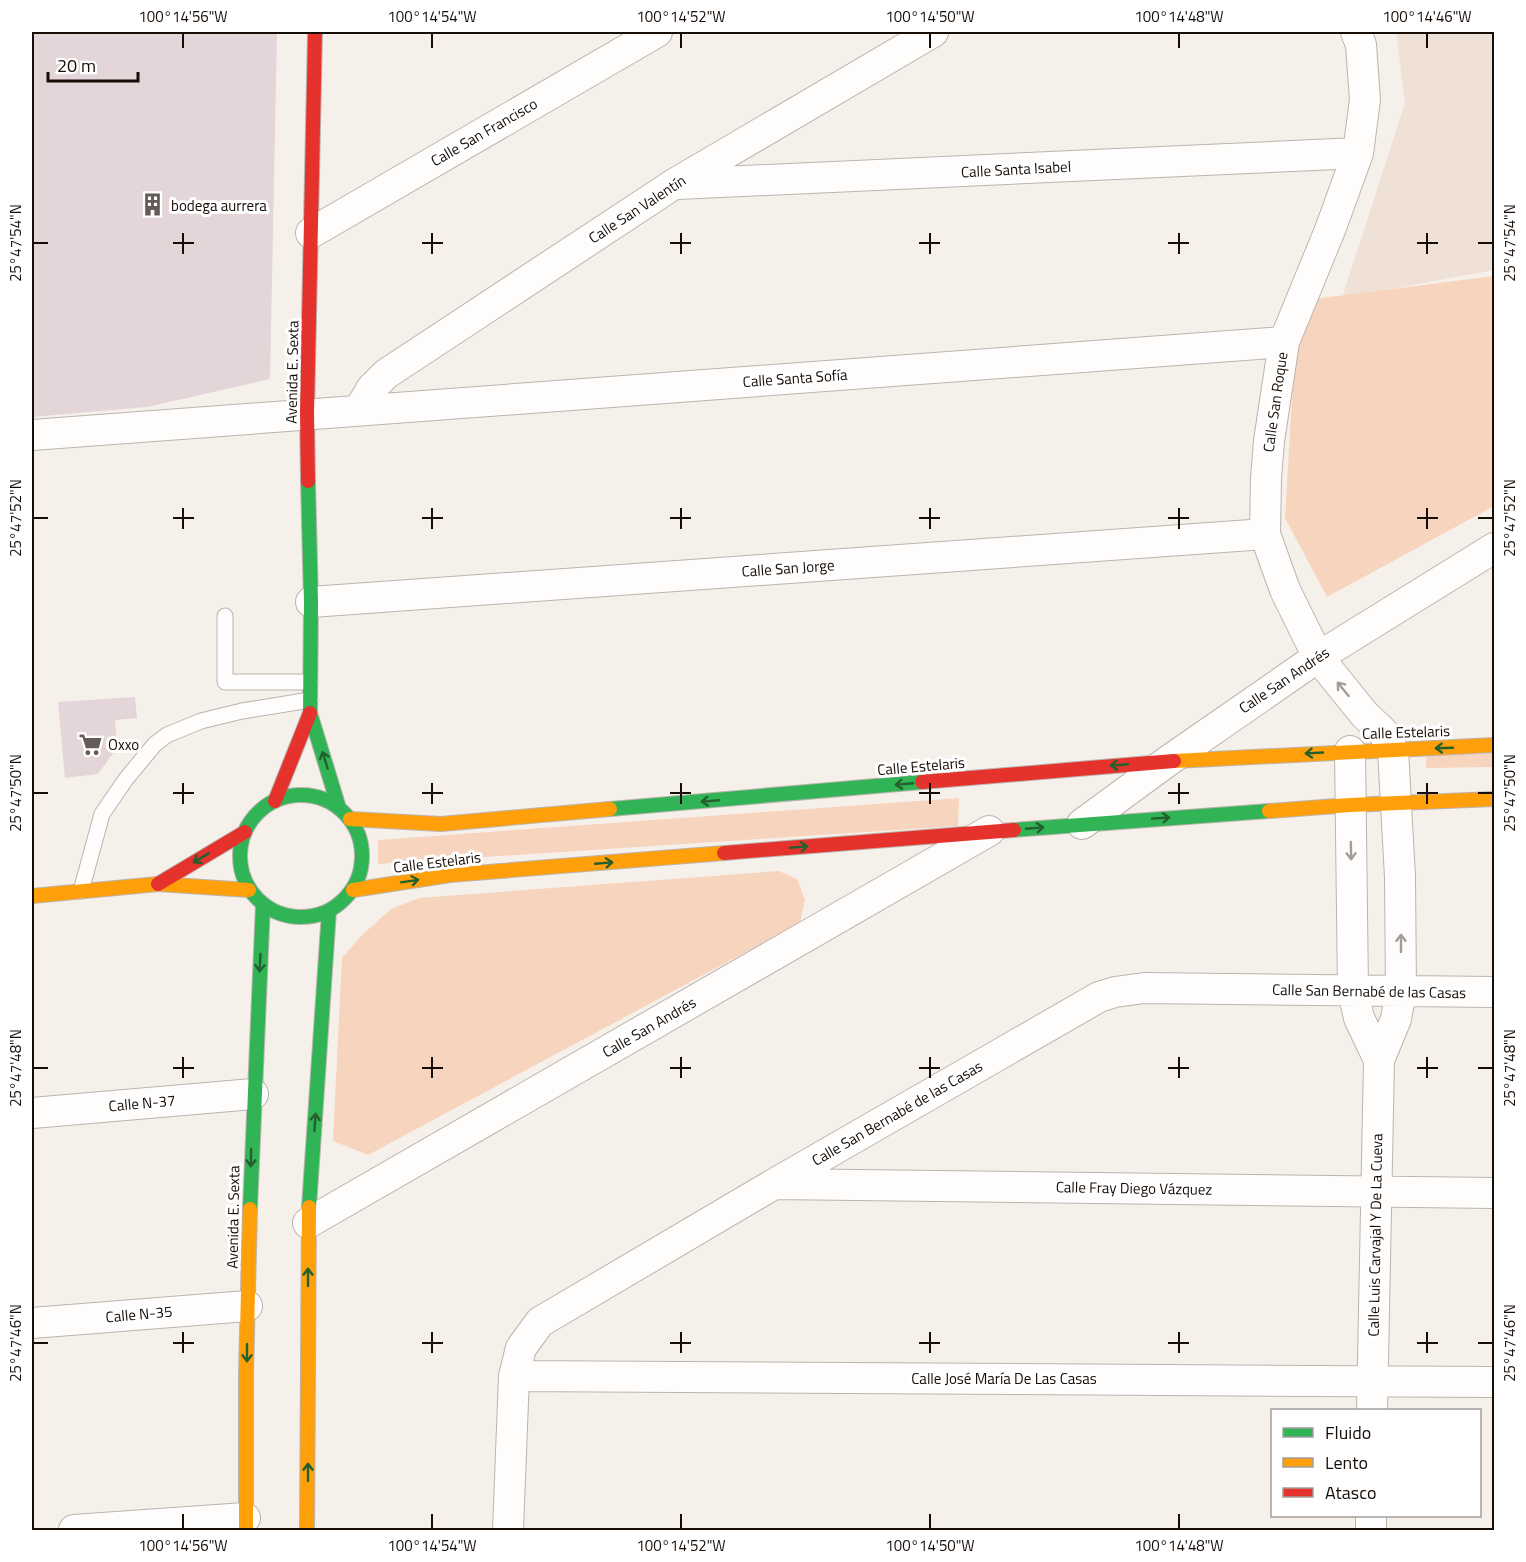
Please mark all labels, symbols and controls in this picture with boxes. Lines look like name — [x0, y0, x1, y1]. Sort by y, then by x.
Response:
text: 100°14'56"W — [138, 5, 228, 28]
text: 100°14'54"W — [387, 5, 477, 28]
text: 100°14'52"W — [636, 5, 726, 28]
text: 100°14'50"W — [885, 5, 975, 28]
text: 100°14'48"W — [1134, 5, 1224, 28]
text: 100°14'46"W — [1382, 5, 1472, 28]
scale bar — [48, 45, 138, 83]
text: 20 m — [57, 52, 96, 79]
street label: Calle San Francisco — [426, 92, 542, 172]
street label: Calle Santa Isabel — [960, 155, 1072, 183]
street label: Calle San Valentín — [584, 169, 690, 249]
building icon: bodega aurrera — [140, 192, 166, 218]
place label: bodega aurrera — [171, 194, 267, 217]
text: 25°47'54"N — [4, 204, 27, 282]
text: 25°47'54"N — [1498, 204, 1521, 282]
street label: Avenida E. Sexta — [280, 320, 304, 424]
street label: Calle San Roque — [1257, 350, 1293, 454]
street label: Calle Santa Sofía — [742, 363, 849, 393]
text: 25°47'52"N — [4, 479, 27, 557]
text: 25°47'52"N — [1498, 479, 1521, 557]
street label: Calle San Jorge — [741, 553, 835, 583]
street label: Calle San Andrés — [1234, 641, 1334, 719]
one-way arrow — [1337, 681, 1350, 697]
street label: Calle Estelaris — [1362, 719, 1450, 745]
supermarket icon: Oxxo — [77, 731, 103, 757]
place label: Oxxo — [108, 733, 139, 756]
one-way arrow — [1434, 742, 1454, 753]
one-way arrow — [1304, 747, 1324, 758]
one-way arrow — [318, 751, 329, 770]
street label: Calle Estelaris — [876, 751, 966, 781]
text: 25°47'50"N — [4, 754, 27, 832]
text: 25°47'50"N — [1498, 754, 1521, 832]
one-way arrow — [1110, 760, 1130, 771]
one-way arrow — [895, 779, 915, 790]
one-way arrow — [700, 796, 720, 807]
one-way arrow — [1150, 812, 1170, 823]
one-way arrow — [1025, 822, 1045, 833]
one-way arrow — [788, 841, 808, 852]
one-way arrow — [1345, 841, 1357, 861]
street label: Calle Estelaris — [392, 845, 482, 879]
one-way arrow — [193, 852, 210, 864]
one-way arrow — [594, 857, 614, 868]
one-way arrow — [400, 876, 420, 887]
one-way arrow — [1395, 933, 1407, 953]
one-way arrow — [254, 952, 265, 972]
street label: Calle San Bernabé de las Casas — [1272, 978, 1466, 1004]
street label: Calle San Andrés — [598, 991, 700, 1063]
text: 25°47'48"N — [4, 1029, 27, 1107]
text: 25°47'48"N — [1498, 1029, 1521, 1107]
street label: Calle San Bernabé de las Casas — [807, 1055, 987, 1171]
street label: Calle N-37 — [108, 1089, 176, 1117]
one-way arrow — [309, 1113, 320, 1133]
street label: Calle Luis Carvajal Y De La Cueva — [1362, 1133, 1388, 1337]
one-way arrow — [245, 1147, 257, 1167]
street label: Avenida E. Sexta — [221, 1165, 245, 1269]
street label: Calle Fray Diego Vázquez — [1056, 1175, 1213, 1201]
one-way arrow — [302, 1268, 314, 1288]
street label: Calle N-35 — [105, 1300, 173, 1328]
text: 25°47'46"N — [4, 1304, 27, 1382]
text: 25°47'46"N — [1498, 1304, 1521, 1382]
one-way arrow — [241, 1342, 253, 1362]
street label: Calle José María De Las Casas — [911, 1367, 1097, 1390]
legend — [1271, 1409, 1481, 1517]
text: Fluido — [1325, 1419, 1371, 1446]
text: Lento — [1325, 1449, 1368, 1476]
one-way arrow — [302, 1463, 313, 1483]
text: Atasco — [1325, 1479, 1376, 1506]
text: 100°14'56"W — [138, 1534, 228, 1557]
text: 100°14'54"W — [387, 1534, 477, 1557]
text: 100°14'52"W — [636, 1534, 726, 1557]
text: 100°14'50"W — [885, 1534, 975, 1557]
text: 100°14'48"W — [1134, 1534, 1224, 1557]

